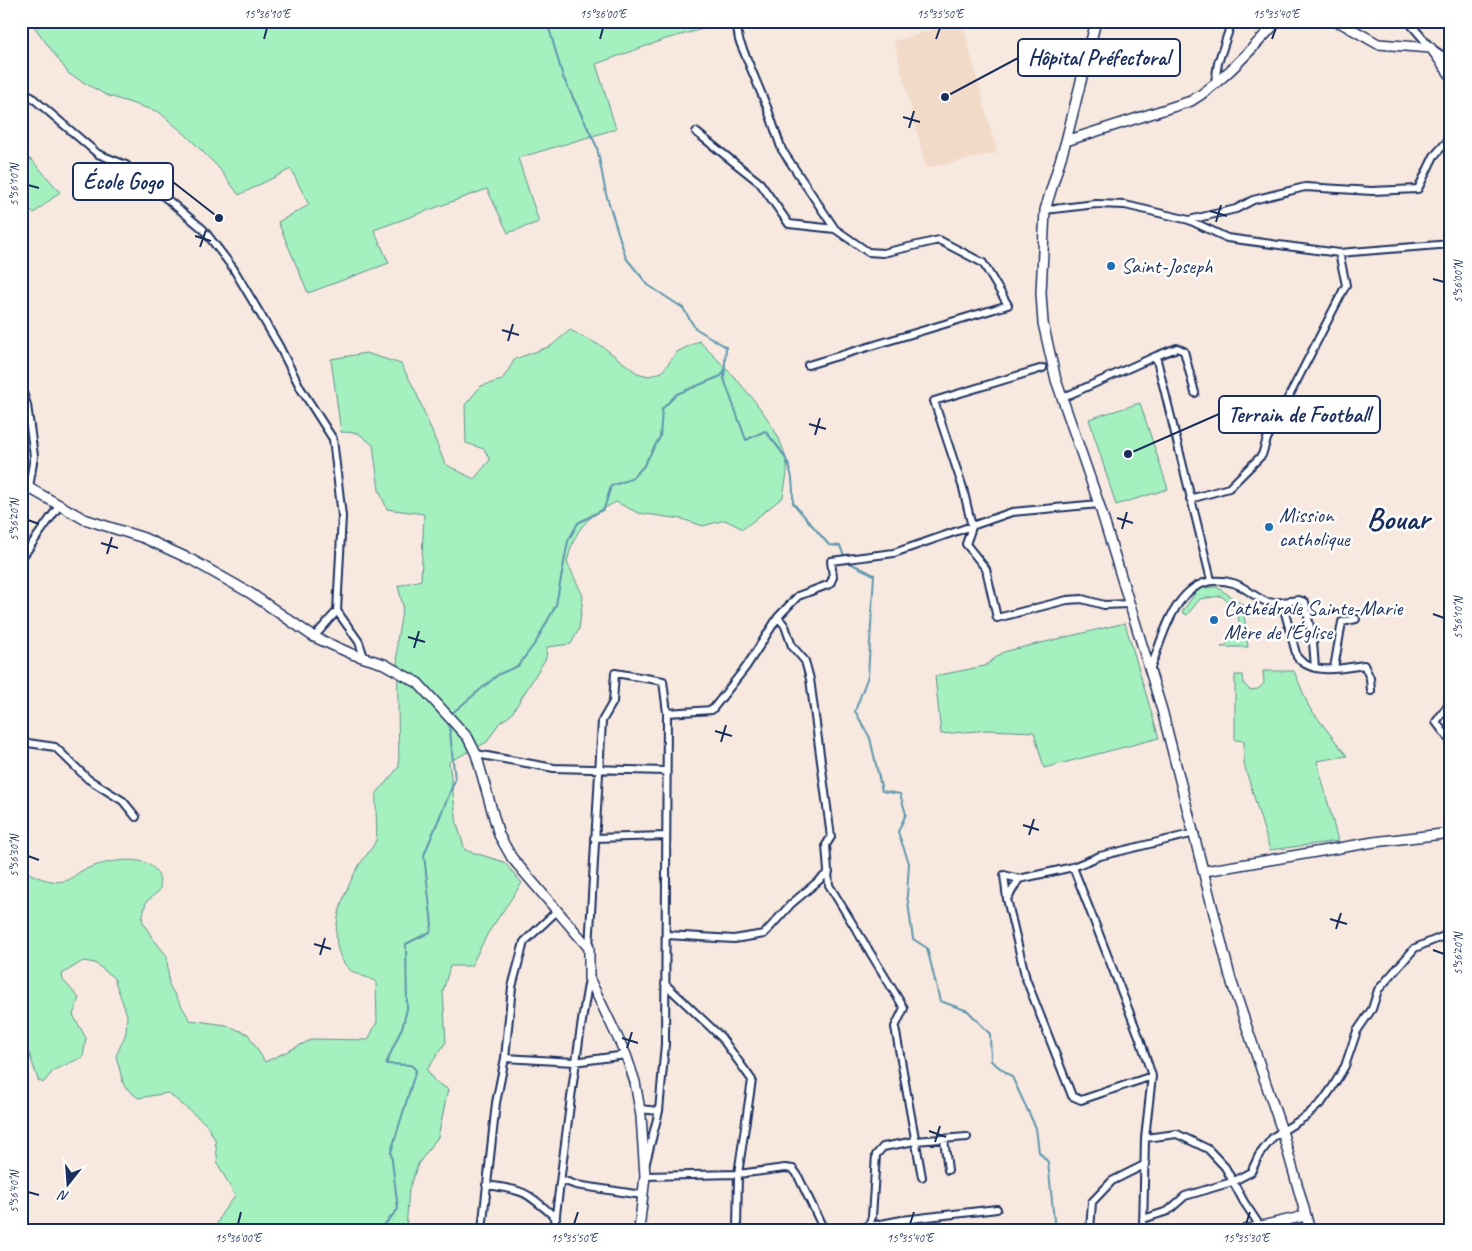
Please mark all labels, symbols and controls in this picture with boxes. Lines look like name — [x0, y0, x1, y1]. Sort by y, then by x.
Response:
text: 15°36'10"E — [244, 6, 292, 22]
text: 15°36'00"E — [580, 6, 628, 22]
text: 15°35'50"E — [917, 6, 965, 22]
text: 15°35'40"E — [1253, 6, 1301, 22]
callout: Hôpital Préfectoral — [1018, 39, 1180, 76]
text: Hôpital Préfectoral — [1028, 44, 1174, 72]
text: 5°56'10"N — [6, 162, 22, 206]
callout: École Gogo — [73, 163, 173, 200]
text: École Gogo — [83, 167, 165, 196]
place label: Saint-Joseph — [1121, 253, 1213, 279]
text: 5°56'00"N — [1450, 259, 1466, 303]
marker: Saint-Joseph — [1105, 260, 1117, 272]
callout: Terrain de Football — [1219, 396, 1380, 433]
text: Terrain de Football — [1228, 401, 1374, 429]
text: 5°56'20"N — [6, 497, 22, 541]
district label: Bouar — [1366, 499, 1433, 538]
place label: Mission catholique — [1279, 502, 1351, 552]
marker: Mission catholique — [1263, 521, 1275, 533]
place label: Cathédrale Sainte-Marie Mère de l'Église — [1224, 595, 1403, 645]
text: 5°56'10"N — [1450, 595, 1466, 639]
marker: Cathédrale Sainte-Marie Mère de l'Église — [1208, 614, 1220, 626]
text: 5°56'30"N — [6, 833, 22, 877]
text: 5°56'20"N — [1450, 931, 1466, 975]
north arrow — [42, 1158, 92, 1208]
text: 5°56'40"N — [6, 1169, 22, 1213]
text: N — [55, 1186, 71, 1205]
text: 15°36'00"E — [215, 1230, 263, 1246]
text: 15°35'50"E — [551, 1230, 599, 1246]
text: 15°35'40"E — [887, 1230, 935, 1246]
text: 15°35'30"E — [1223, 1230, 1271, 1246]

